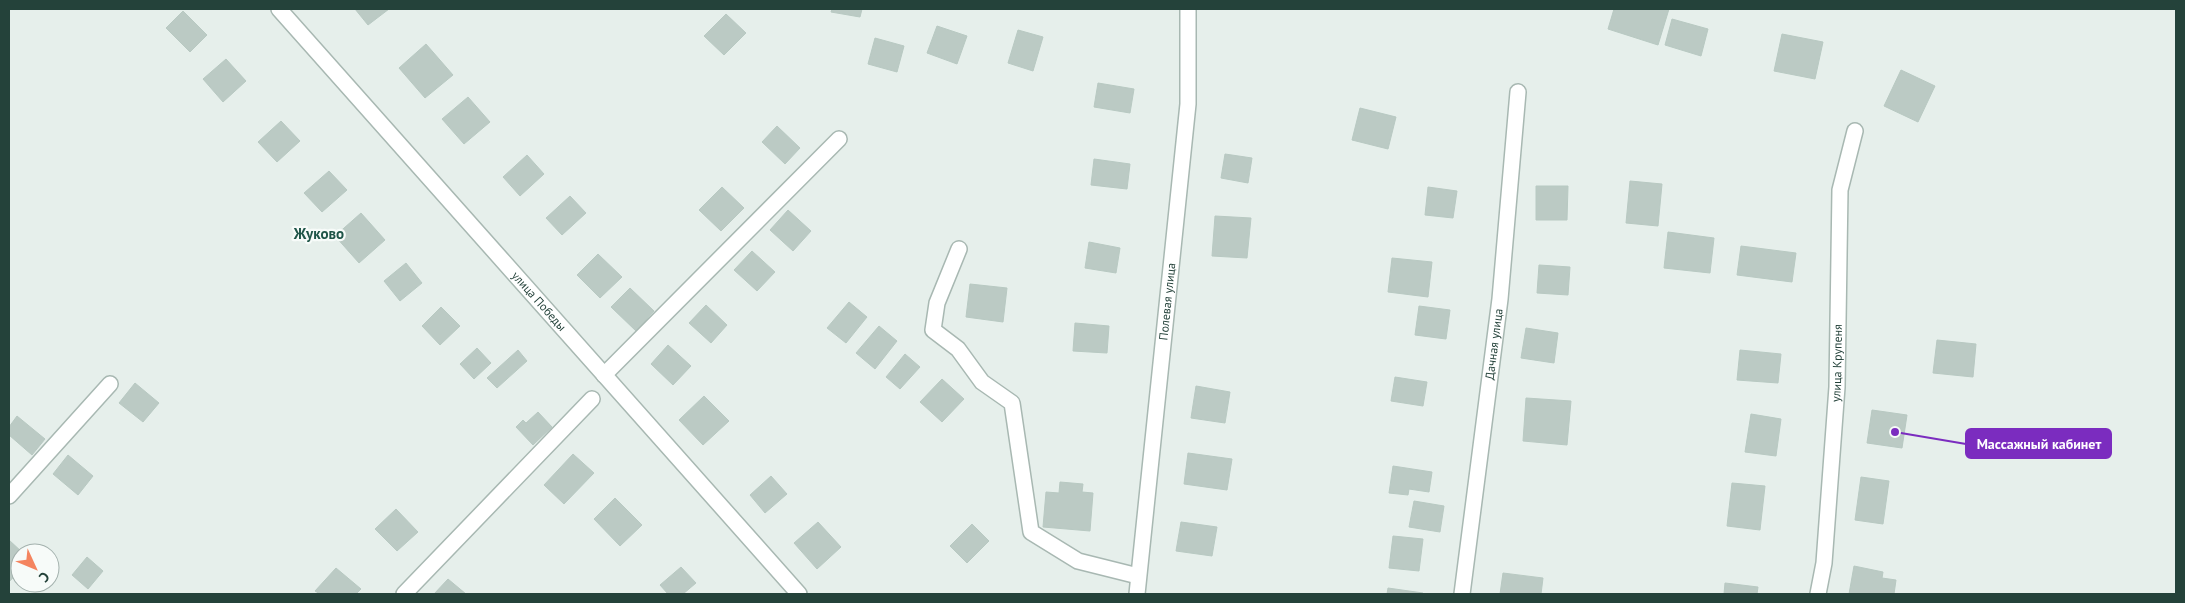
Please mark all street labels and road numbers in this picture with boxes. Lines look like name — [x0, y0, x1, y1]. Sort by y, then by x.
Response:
street label: Полевая улица — [1155, 262, 1178, 341]
street label: улица Победы — [509, 268, 570, 334]
street label: Дачная улица — [1482, 307, 1506, 381]
street label: улица Крупеня — [1828, 324, 1845, 402]

